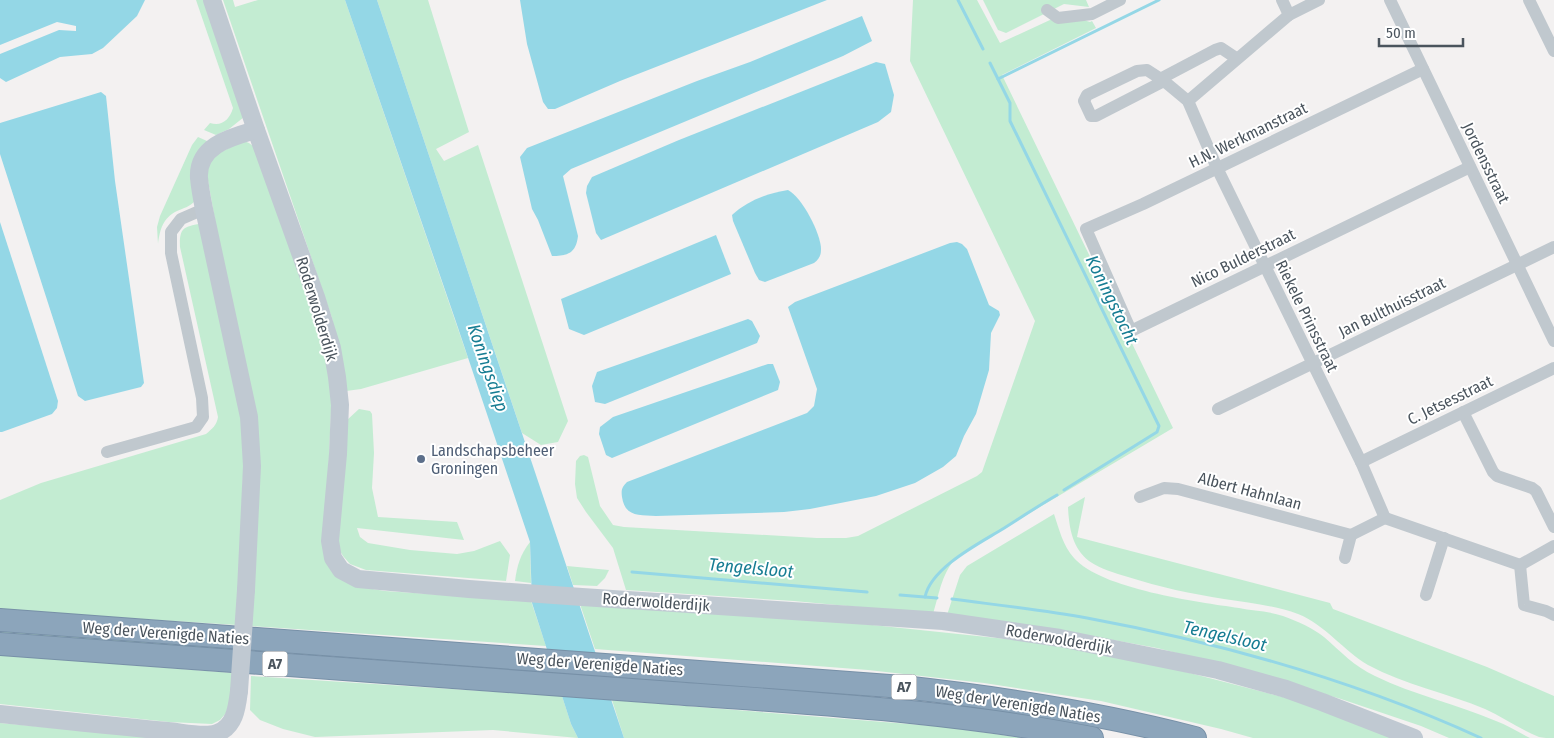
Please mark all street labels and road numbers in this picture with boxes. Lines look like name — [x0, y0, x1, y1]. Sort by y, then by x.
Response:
street label: H.N. Werkmanstraat — [1186, 98, 1311, 172]
street label: Jordensstraat — [1458, 120, 1514, 207]
street label: Nico Bulderstraat — [1188, 224, 1299, 291]
street label: Roderwolderdijk — [292, 255, 342, 364]
street label: Riekele Prinsstraat — [1272, 257, 1343, 376]
street label: Jan Bulthuisstraat — [1335, 273, 1449, 341]
street label: C. Jetsesstraat — [1404, 371, 1496, 429]
street label: Albert Hahnlaan — [1196, 468, 1304, 514]
street label: Roderwolderdijk — [602, 589, 711, 615]
street label: Weg der Verenigde Naties — [82, 618, 250, 648]
street label: Roderwolderdijk — [1004, 620, 1114, 658]
street label: Weg der Verenigde Naties — [516, 649, 684, 679]
road number: A7 — [262, 652, 288, 676]
road number: A7 — [892, 674, 916, 700]
street label: Weg der Verenigde Naties — [934, 682, 1102, 726]

